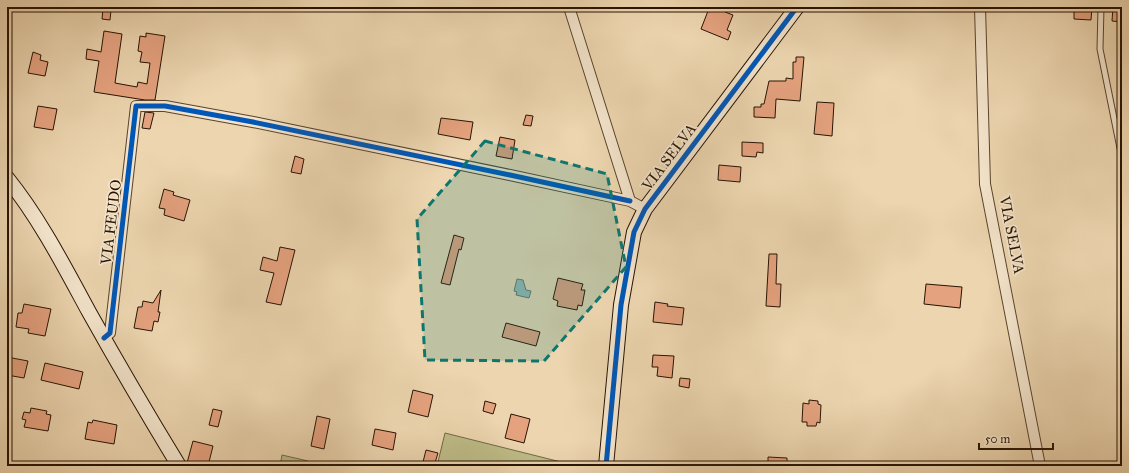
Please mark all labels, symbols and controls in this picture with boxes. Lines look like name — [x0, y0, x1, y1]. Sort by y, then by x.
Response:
street label: VIA SELVA — [637, 120, 700, 195]
street label: VIA FEUDO — [97, 178, 125, 267]
street label: VIA SELVA — [995, 194, 1028, 275]
scale bar — [979, 425, 1053, 451]
text: 50 m — [985, 432, 1010, 446]

